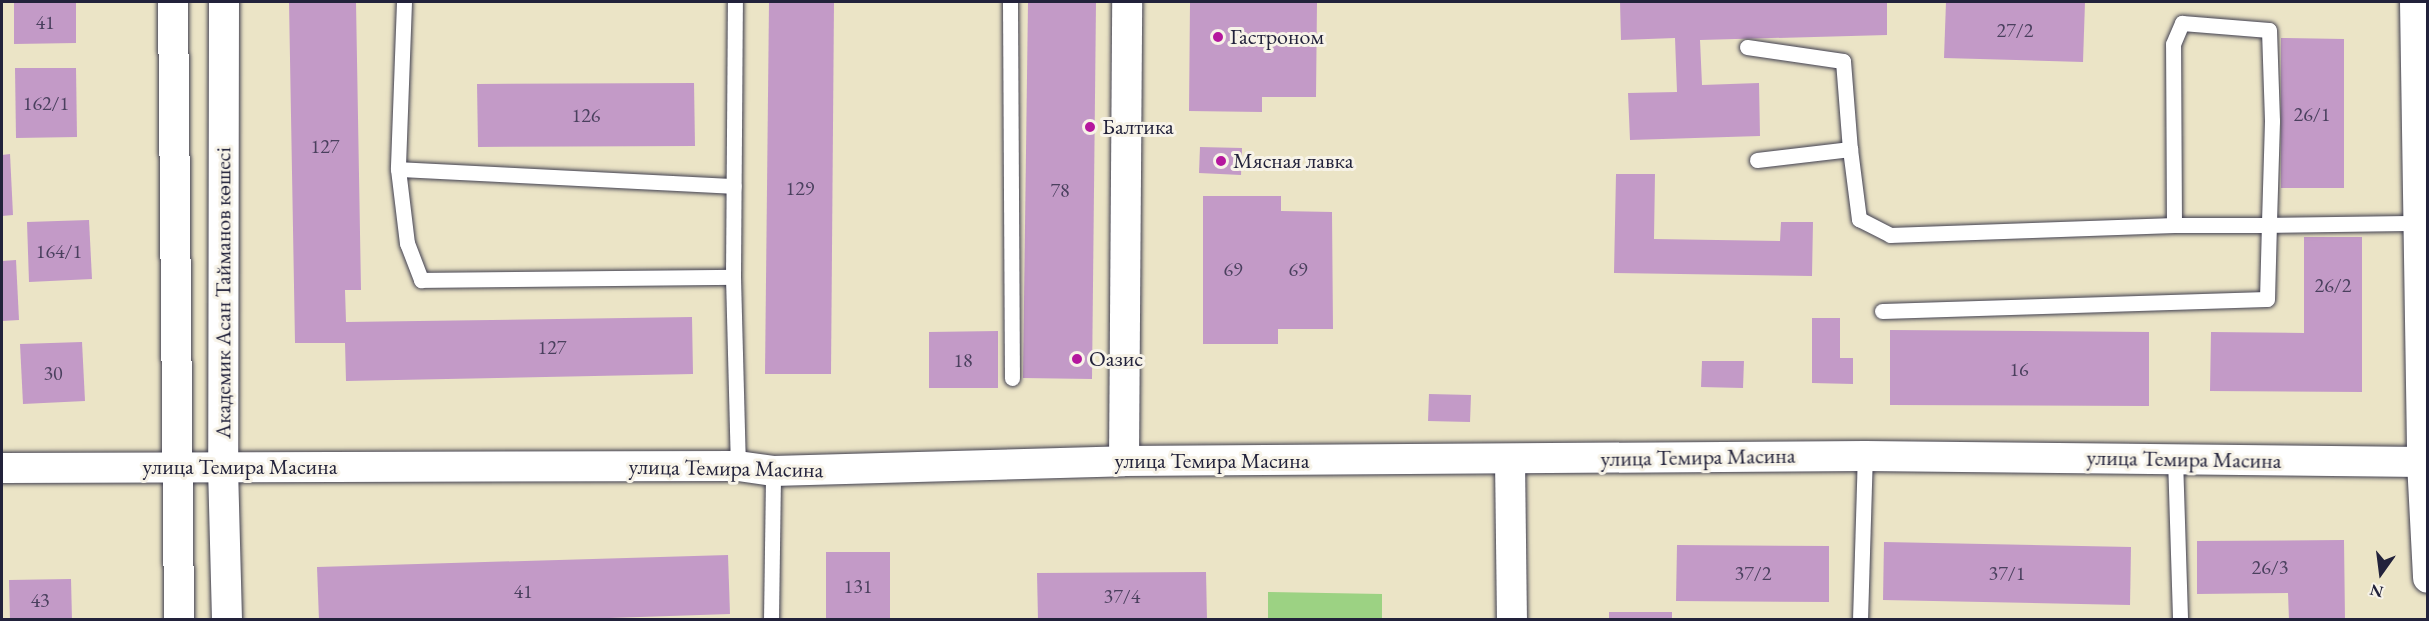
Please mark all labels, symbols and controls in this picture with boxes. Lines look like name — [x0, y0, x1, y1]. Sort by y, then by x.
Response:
house number: 41 — [35, 10, 55, 34]
house number: 27/2 — [1997, 18, 2033, 42]
place label: Гастроном — [1230, 24, 1324, 50]
marker: Гастроном — [1211, 30, 1225, 44]
house number: 162/1 — [23, 91, 69, 115]
house number: 26/1 — [2294, 102, 2330, 126]
house number: 126 — [572, 103, 600, 127]
place label: Балтика — [1102, 114, 1174, 140]
marker: Балтика — [1083, 120, 1097, 134]
house number: 127 — [311, 134, 339, 158]
street label: Академик Асан Тайманов көшесі — [210, 147, 236, 439]
place label: Мясная лавка — [1233, 148, 1353, 174]
marker: Мясная лавка — [1214, 154, 1228, 168]
house number: 129 — [786, 176, 814, 200]
house number: 78 — [1050, 178, 1070, 202]
house number: 164/1 — [36, 239, 82, 263]
house number: 69 — [1223, 257, 1243, 281]
house number: 69 — [1288, 257, 1308, 281]
house number: 26/2 — [2315, 273, 2351, 297]
house number: 127 — [538, 335, 566, 359]
place label: Оазис — [1089, 346, 1143, 372]
house number: 18 — [953, 348, 973, 372]
marker: Оазис — [1070, 352, 1084, 366]
house number: 16 — [2009, 357, 2029, 381]
house number: 30 — [43, 361, 63, 385]
street label: улица Темира Масина — [1600, 442, 1796, 472]
street label: улица Темира Масина — [2086, 444, 2282, 474]
street label: улица Темира Масина — [1115, 448, 1309, 474]
street label: улица Темира Масина — [628, 453, 824, 483]
street label: улица Темира Масина — [143, 454, 337, 480]
north arrow — [2351, 543, 2411, 603]
house number: 26/3 — [2252, 555, 2288, 579]
house number: 37/2 — [1735, 561, 1771, 585]
house number: 37/1 — [1989, 561, 2025, 585]
house number: 131 — [844, 574, 872, 598]
house number: 41 — [513, 579, 533, 603]
text: N — [2368, 579, 2385, 603]
house number: 37/4 — [1104, 584, 1140, 608]
house number: 43 — [30, 588, 50, 612]

